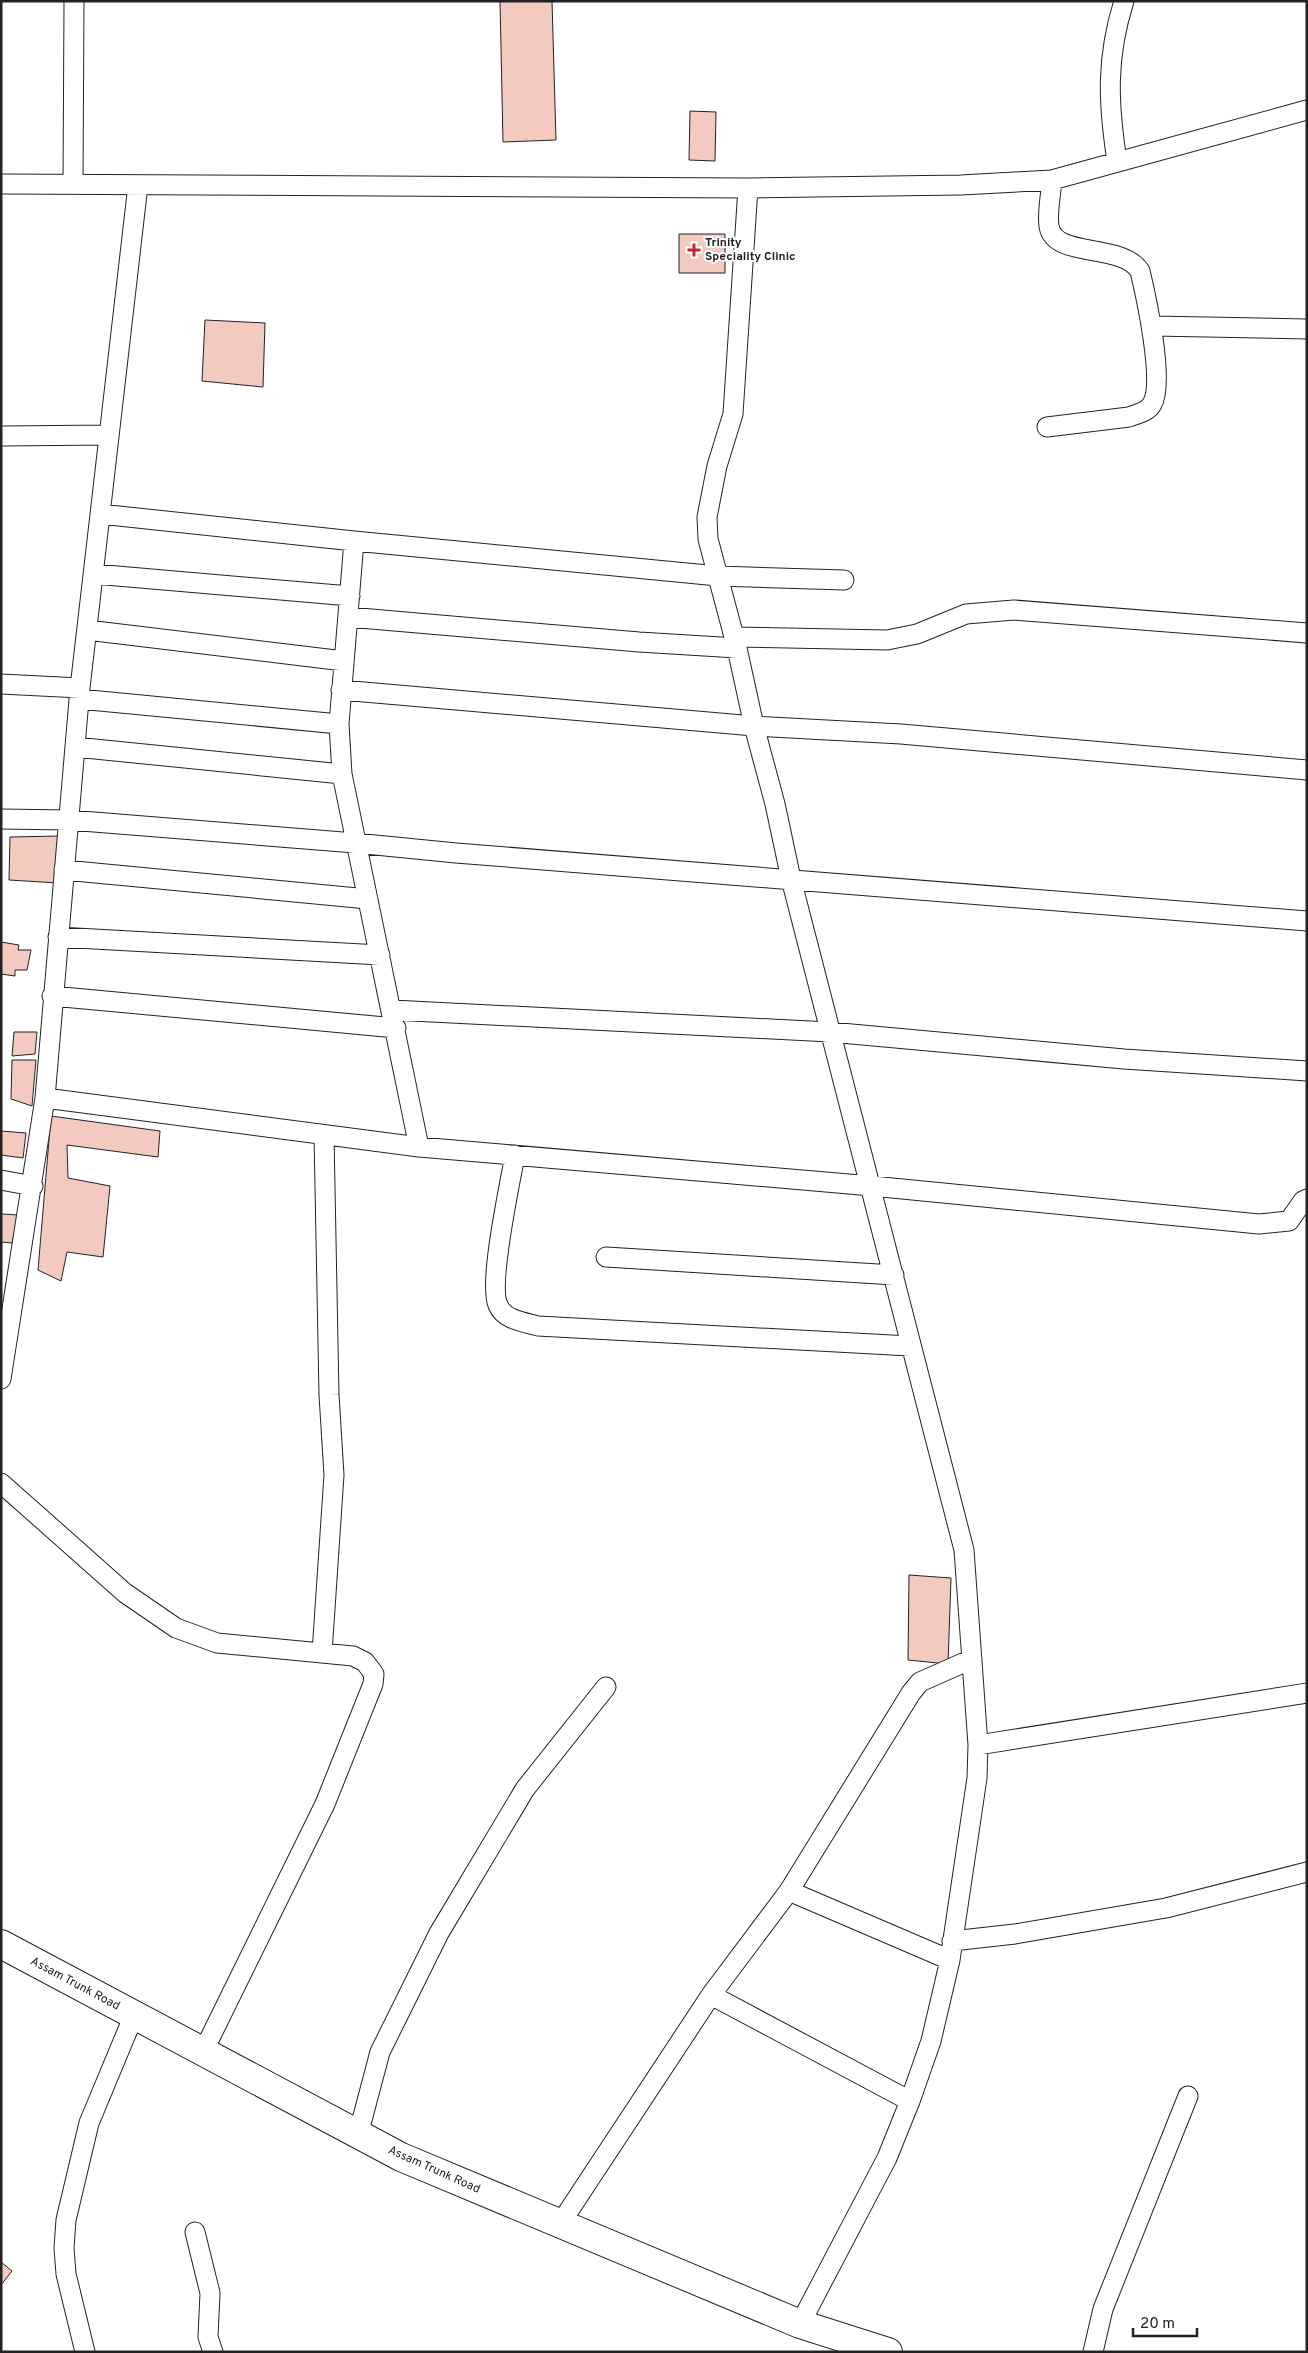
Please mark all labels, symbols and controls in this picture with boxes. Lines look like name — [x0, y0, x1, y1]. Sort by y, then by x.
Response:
place label: Trinity Speciality Clinic — [705, 235, 796, 265]
marker: Trinity Speciality Clinic — [687, 243, 701, 257]
street label: Assam Trunk Road — [27, 1954, 123, 2014]
street label: Assam Trunk Road — [385, 2143, 483, 2197]
scale bar — [1133, 2306, 1197, 2338]
text: 20 m — [1140, 2315, 1175, 2334]

